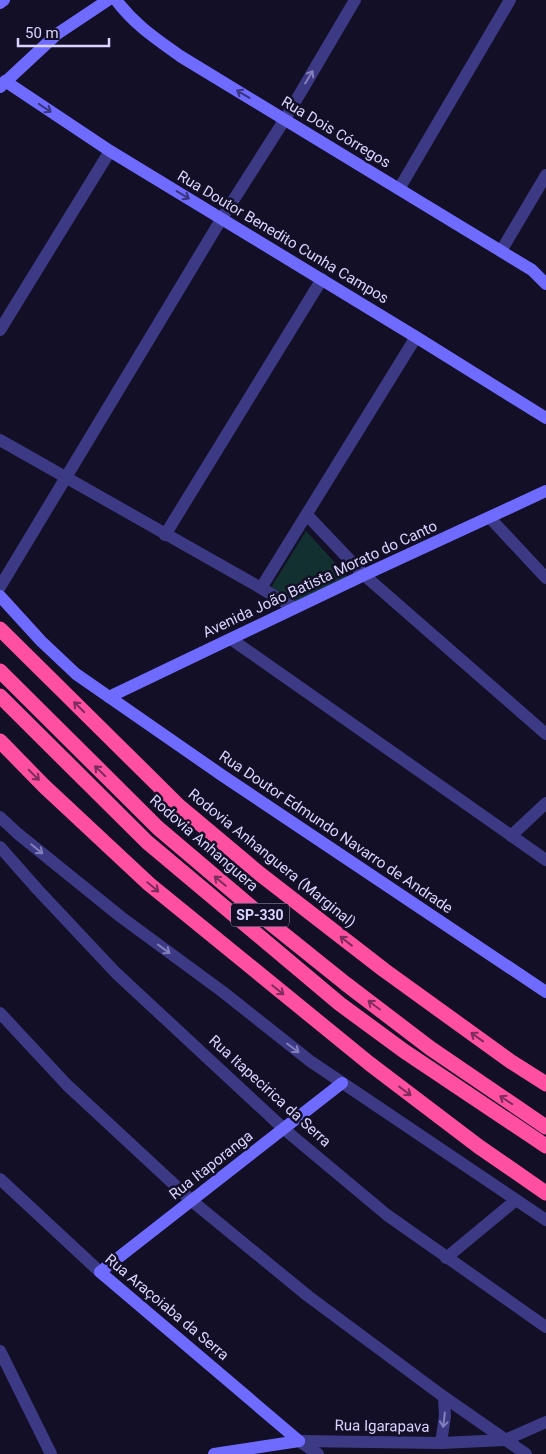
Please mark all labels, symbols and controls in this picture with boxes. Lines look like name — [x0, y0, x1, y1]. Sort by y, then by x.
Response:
scale bar — [18, 15, 109, 47]
text: 50 m — [25, 24, 59, 42]
one-way arrow — [305, 71, 315, 85]
one-way arrow — [237, 88, 251, 98]
street label: Rua Dois Córregos — [278, 92, 394, 172]
one-way arrow — [38, 103, 52, 113]
street label: Rua Doutor Benedito Cunha Campos — [174, 167, 392, 307]
one-way arrow — [175, 190, 189, 200]
street label: Avenida João Batista Morato do Canto — [200, 517, 440, 641]
one-way arrow — [73, 701, 85, 713]
street label: Rua Doutor Edmundo Navarro de Andrade — [216, 747, 456, 917]
one-way arrow — [95, 766, 107, 778]
one-way arrow — [28, 769, 40, 782]
street label: Rodovia Anhanguera (Marginal) — [185, 785, 359, 931]
street label: Rodovia Anhanguera — [146, 791, 262, 895]
one-way arrow — [30, 843, 43, 854]
one-way arrow — [214, 875, 227, 887]
one-way arrow — [146, 881, 159, 892]
road number: SP-330 — [231, 904, 289, 926]
one-way arrow — [340, 935, 353, 946]
one-way arrow — [157, 944, 171, 954]
one-way arrow — [272, 984, 285, 995]
one-way arrow — [368, 1000, 381, 1011]
street label: Rua Itapecirica da Serra — [205, 1031, 335, 1151]
one-way arrow — [470, 1032, 484, 1042]
one-way arrow — [286, 1043, 300, 1053]
one-way arrow — [398, 1086, 412, 1096]
one-way arrow — [499, 1095, 513, 1105]
street label: Rua Itaporanga — [166, 1127, 256, 1203]
street label: Rua Araçoiaba da Serra — [102, 1250, 232, 1364]
one-way arrow — [439, 1412, 449, 1428]
street label: Rua Igarapava — [334, 1416, 430, 1436]

